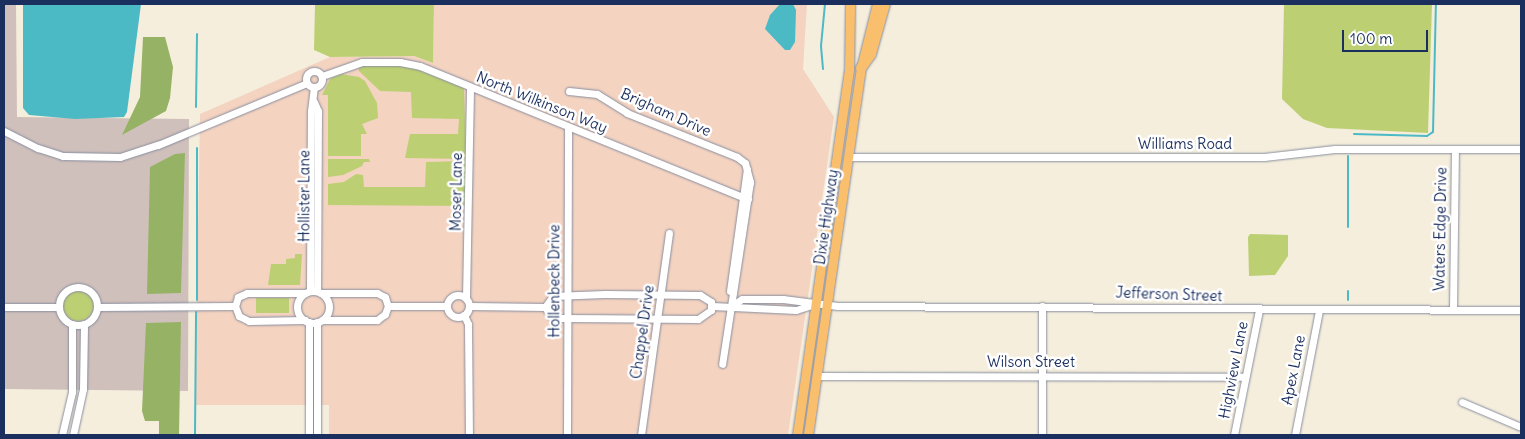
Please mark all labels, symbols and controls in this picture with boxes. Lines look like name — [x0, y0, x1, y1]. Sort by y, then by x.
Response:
scale bar — [1345, 20, 1431, 52]
text: 100 m — [1350, 29, 1392, 48]
street label: North Wilkinson Way — [474, 67, 610, 137]
street label: Brigham Drive — [618, 84, 714, 140]
street label: Williams Road — [1138, 135, 1232, 153]
street label: Hollister Lane — [295, 150, 313, 242]
street label: Moser Lane — [446, 153, 466, 231]
street label: Waters Edge Drive — [1430, 167, 1450, 291]
street label: Dixie Highway — [810, 168, 842, 266]
street label: Hollenbeck Drive — [545, 224, 563, 338]
street label: Jefferson Street — [1115, 283, 1223, 305]
street label: Chappel Drive — [626, 284, 658, 380]
street label: Highview Lane — [1215, 320, 1251, 420]
street label: Apex Lane — [1277, 334, 1309, 406]
street label: Wilson Street — [987, 353, 1075, 371]

